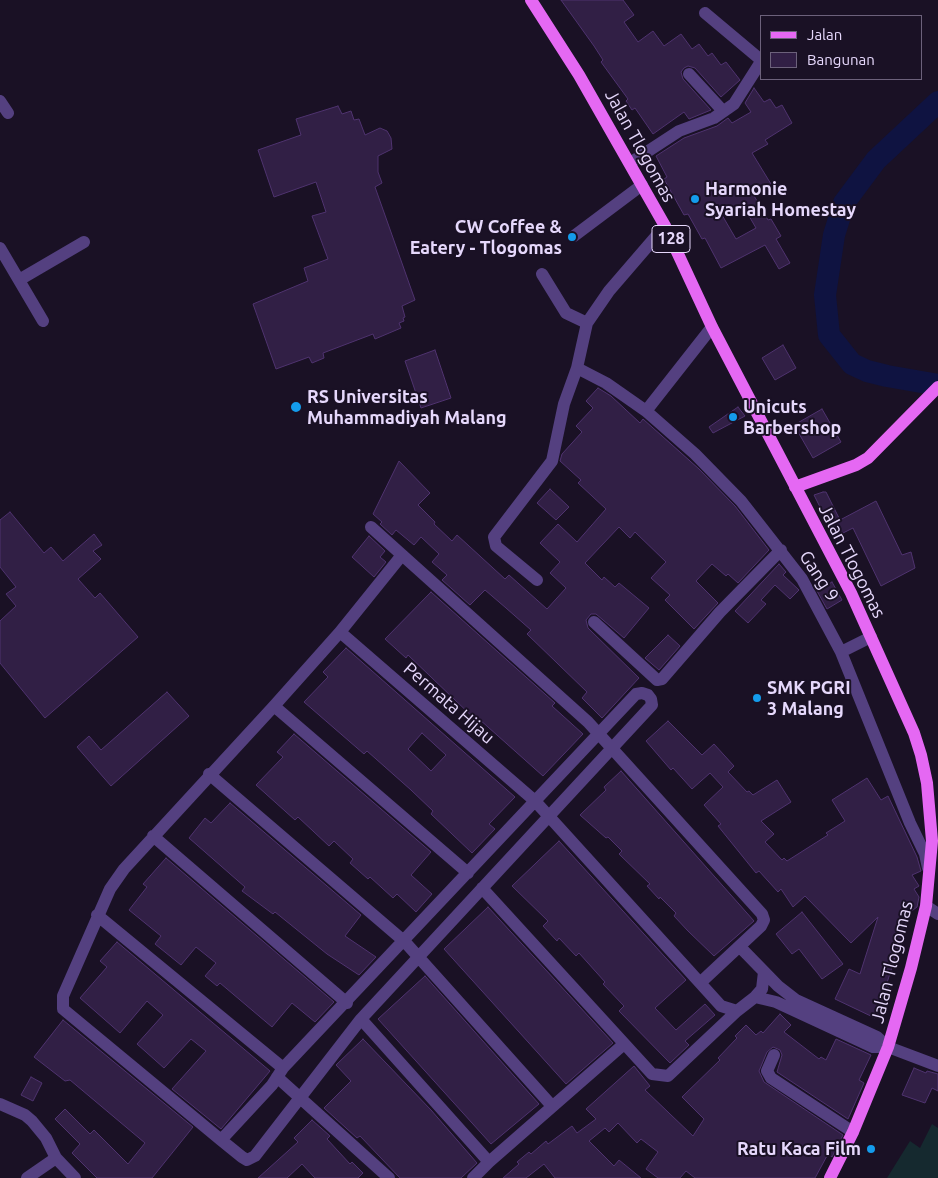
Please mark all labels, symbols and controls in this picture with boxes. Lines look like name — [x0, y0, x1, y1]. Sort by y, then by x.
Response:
legend — [760, 15, 923, 80]
text: Jalan — [807, 26, 842, 43]
text: Bangunan — [807, 51, 875, 68]
street label: Jalan Tlogomas — [600, 86, 680, 206]
place label: Harmonie Syariah Homestay — [705, 178, 856, 220]
marker: Harmonie Syariah Homestay — [689, 193, 701, 205]
place label: CW Coffee & Eatery - Tlogomas — [410, 216, 562, 258]
road number: 128 — [652, 225, 690, 252]
marker: CW Coffee & Eatery - Tlogomas — [566, 231, 578, 243]
place label: RS Universitas Muhammadiyah Malang — [307, 386, 507, 428]
place label: Unicuts Barbershop — [743, 396, 841, 438]
marker: RS Universitas Muhammadiyah Malang — [289, 400, 303, 414]
marker: Unicuts Barbershop — [727, 411, 739, 423]
street label: Jalan Tlogomas — [814, 500, 890, 622]
street label: Gang 9 — [795, 547, 843, 605]
street label: Permata Hijau — [399, 658, 499, 748]
place label: SMK PGRI 3 Malang — [767, 677, 851, 720]
marker: SMK PGRI 3 Malang — [751, 692, 763, 704]
street label: Jalan Tlogomas — [866, 899, 918, 1025]
place label: Ratu Kaca Film — [737, 1138, 861, 1160]
marker: Ratu Kaca Film — [865, 1143, 877, 1155]

